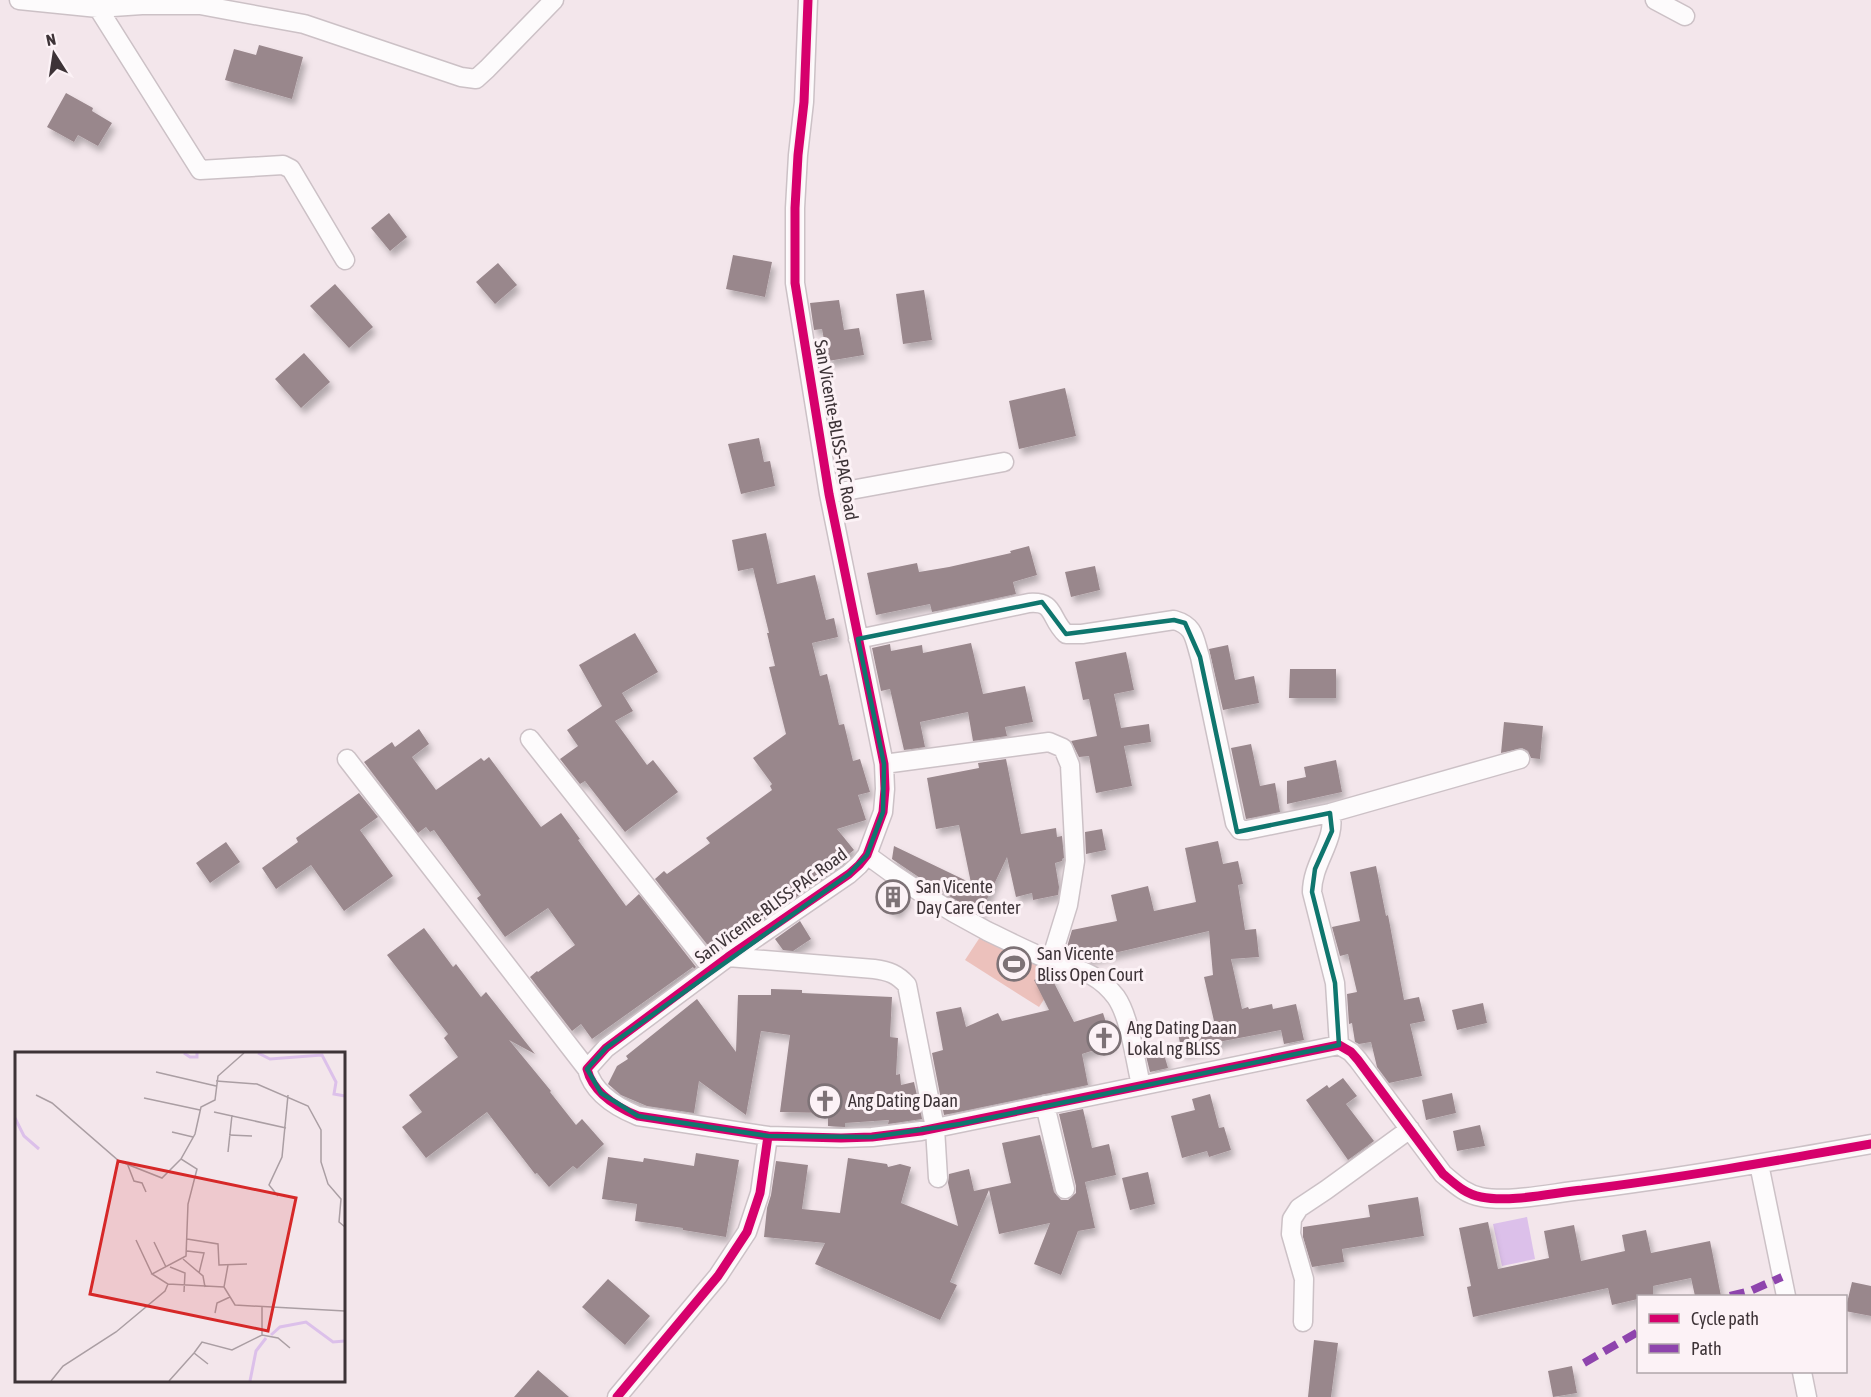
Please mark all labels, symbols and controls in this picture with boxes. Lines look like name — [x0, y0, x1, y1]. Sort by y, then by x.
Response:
north arrow — [24, 24, 84, 84]
text: N — [44, 30, 57, 49]
street label: San Vicente-BLISS-PAC Road — [810, 338, 863, 522]
street label: San Vicente-BLISS-PAC Road — [691, 843, 851, 968]
place label: San Vicente Day Care Center — [916, 876, 1021, 918]
building icon: San Vicente Day Care Center — [875, 879, 911, 915]
place label: San Vicente Bliss Open Court — [1037, 943, 1144, 985]
sports icon: San Vicente Bliss Open Court — [996, 946, 1032, 982]
place label: Ang Dating Daan Lokal ng BLISS — [1127, 1017, 1237, 1059]
church icon: Ang Dating Daan Lokal ng BLISS — [1086, 1020, 1122, 1056]
inset map — [15, 1052, 345, 1382]
church icon: Ang Dating Daan — [807, 1083, 843, 1119]
place label: Ang Dating Daan — [848, 1090, 958, 1111]
legend — [1637, 1295, 1847, 1373]
text: Cycle path — [1691, 1308, 1759, 1329]
text: Path — [1691, 1338, 1722, 1359]

